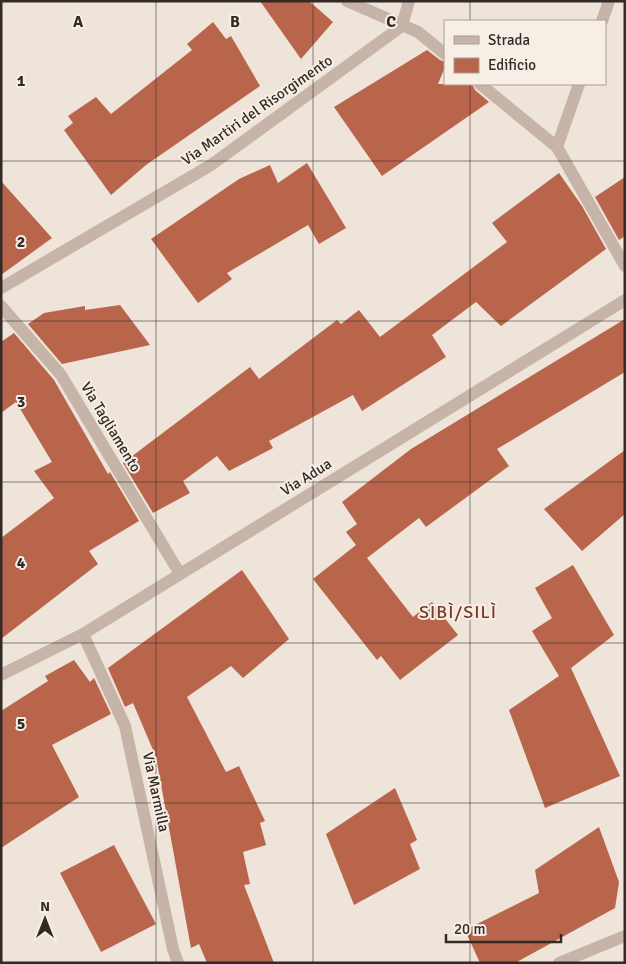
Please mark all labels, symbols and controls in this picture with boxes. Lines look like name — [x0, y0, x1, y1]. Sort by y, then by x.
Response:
text: A — [73, 12, 84, 32]
text: B — [230, 12, 240, 32]
text: C — [386, 12, 396, 32]
legend — [444, 20, 606, 85]
text: Strada — [488, 31, 530, 49]
street label: Via Martiri del Risorgimento — [178, 51, 336, 169]
text: Edificio — [488, 56, 536, 74]
text: 1 — [17, 71, 26, 91]
text: 2 — [17, 232, 25, 252]
street label: Via Tagliamento — [77, 379, 145, 475]
text: 3 — [17, 392, 25, 412]
street label: Via Adua — [277, 454, 335, 500]
text: 4 — [17, 553, 26, 573]
district label: SIBÌ/SILÌ — [419, 601, 497, 623]
text: 5 — [17, 714, 25, 734]
street label: Via Marmilla — [139, 750, 173, 834]
north arrow — [20, 894, 70, 944]
text: N — [40, 898, 50, 915]
scale bar — [446, 912, 561, 944]
text: 20 m — [454, 920, 485, 938]

